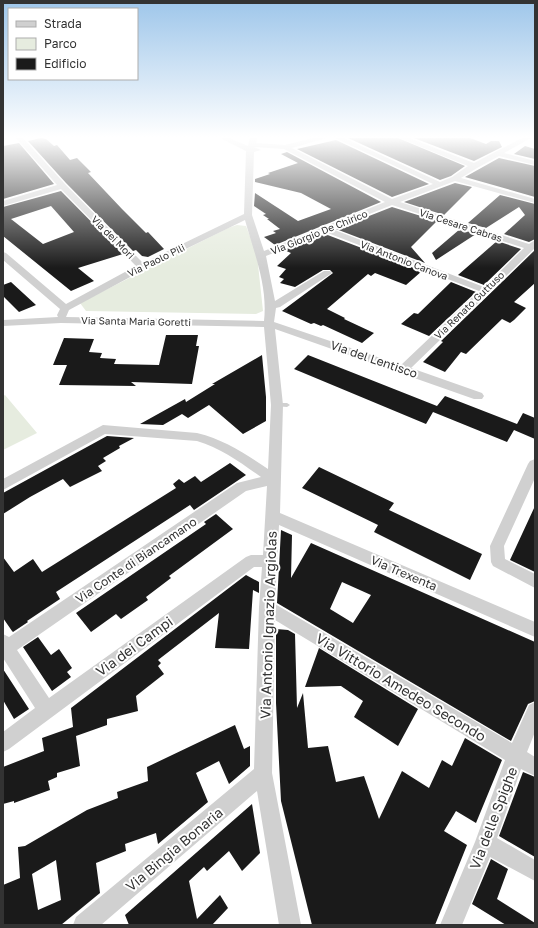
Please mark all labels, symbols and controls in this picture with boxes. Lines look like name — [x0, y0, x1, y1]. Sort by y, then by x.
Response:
legend — [8, 8, 138, 80]
text: Strada — [44, 16, 82, 31]
text: Parco — [44, 36, 77, 51]
text: Edificio — [44, 56, 86, 71]
street label: Via Cesare Cabras — [418, 206, 504, 244]
street label: Via Giorgio De Chirico — [269, 207, 369, 257]
street label: Via dei Mori — [89, 213, 137, 261]
street label: Via Antonio Canova — [358, 238, 450, 282]
street label: Via Paolo Pili — [125, 241, 187, 279]
street label: Via Renato Guttuso — [432, 269, 506, 341]
street label: Via Santa Maria Goretti — [81, 314, 191, 328]
street label: Via del Lentisco — [328, 337, 420, 381]
street label: Via Conte di Biancamano — [73, 514, 199, 606]
street label: Via Antonio Ignazio Argiolas — [256, 531, 280, 719]
street label: Via Trexenta — [368, 552, 440, 594]
street label: Via dei Campi — [92, 612, 176, 680]
street label: Via Vittorio Amedeo Secondo — [313, 629, 489, 745]
street label: Via delle Spighe — [466, 764, 520, 872]
street label: Via Bingia Bonaria — [122, 803, 226, 895]

